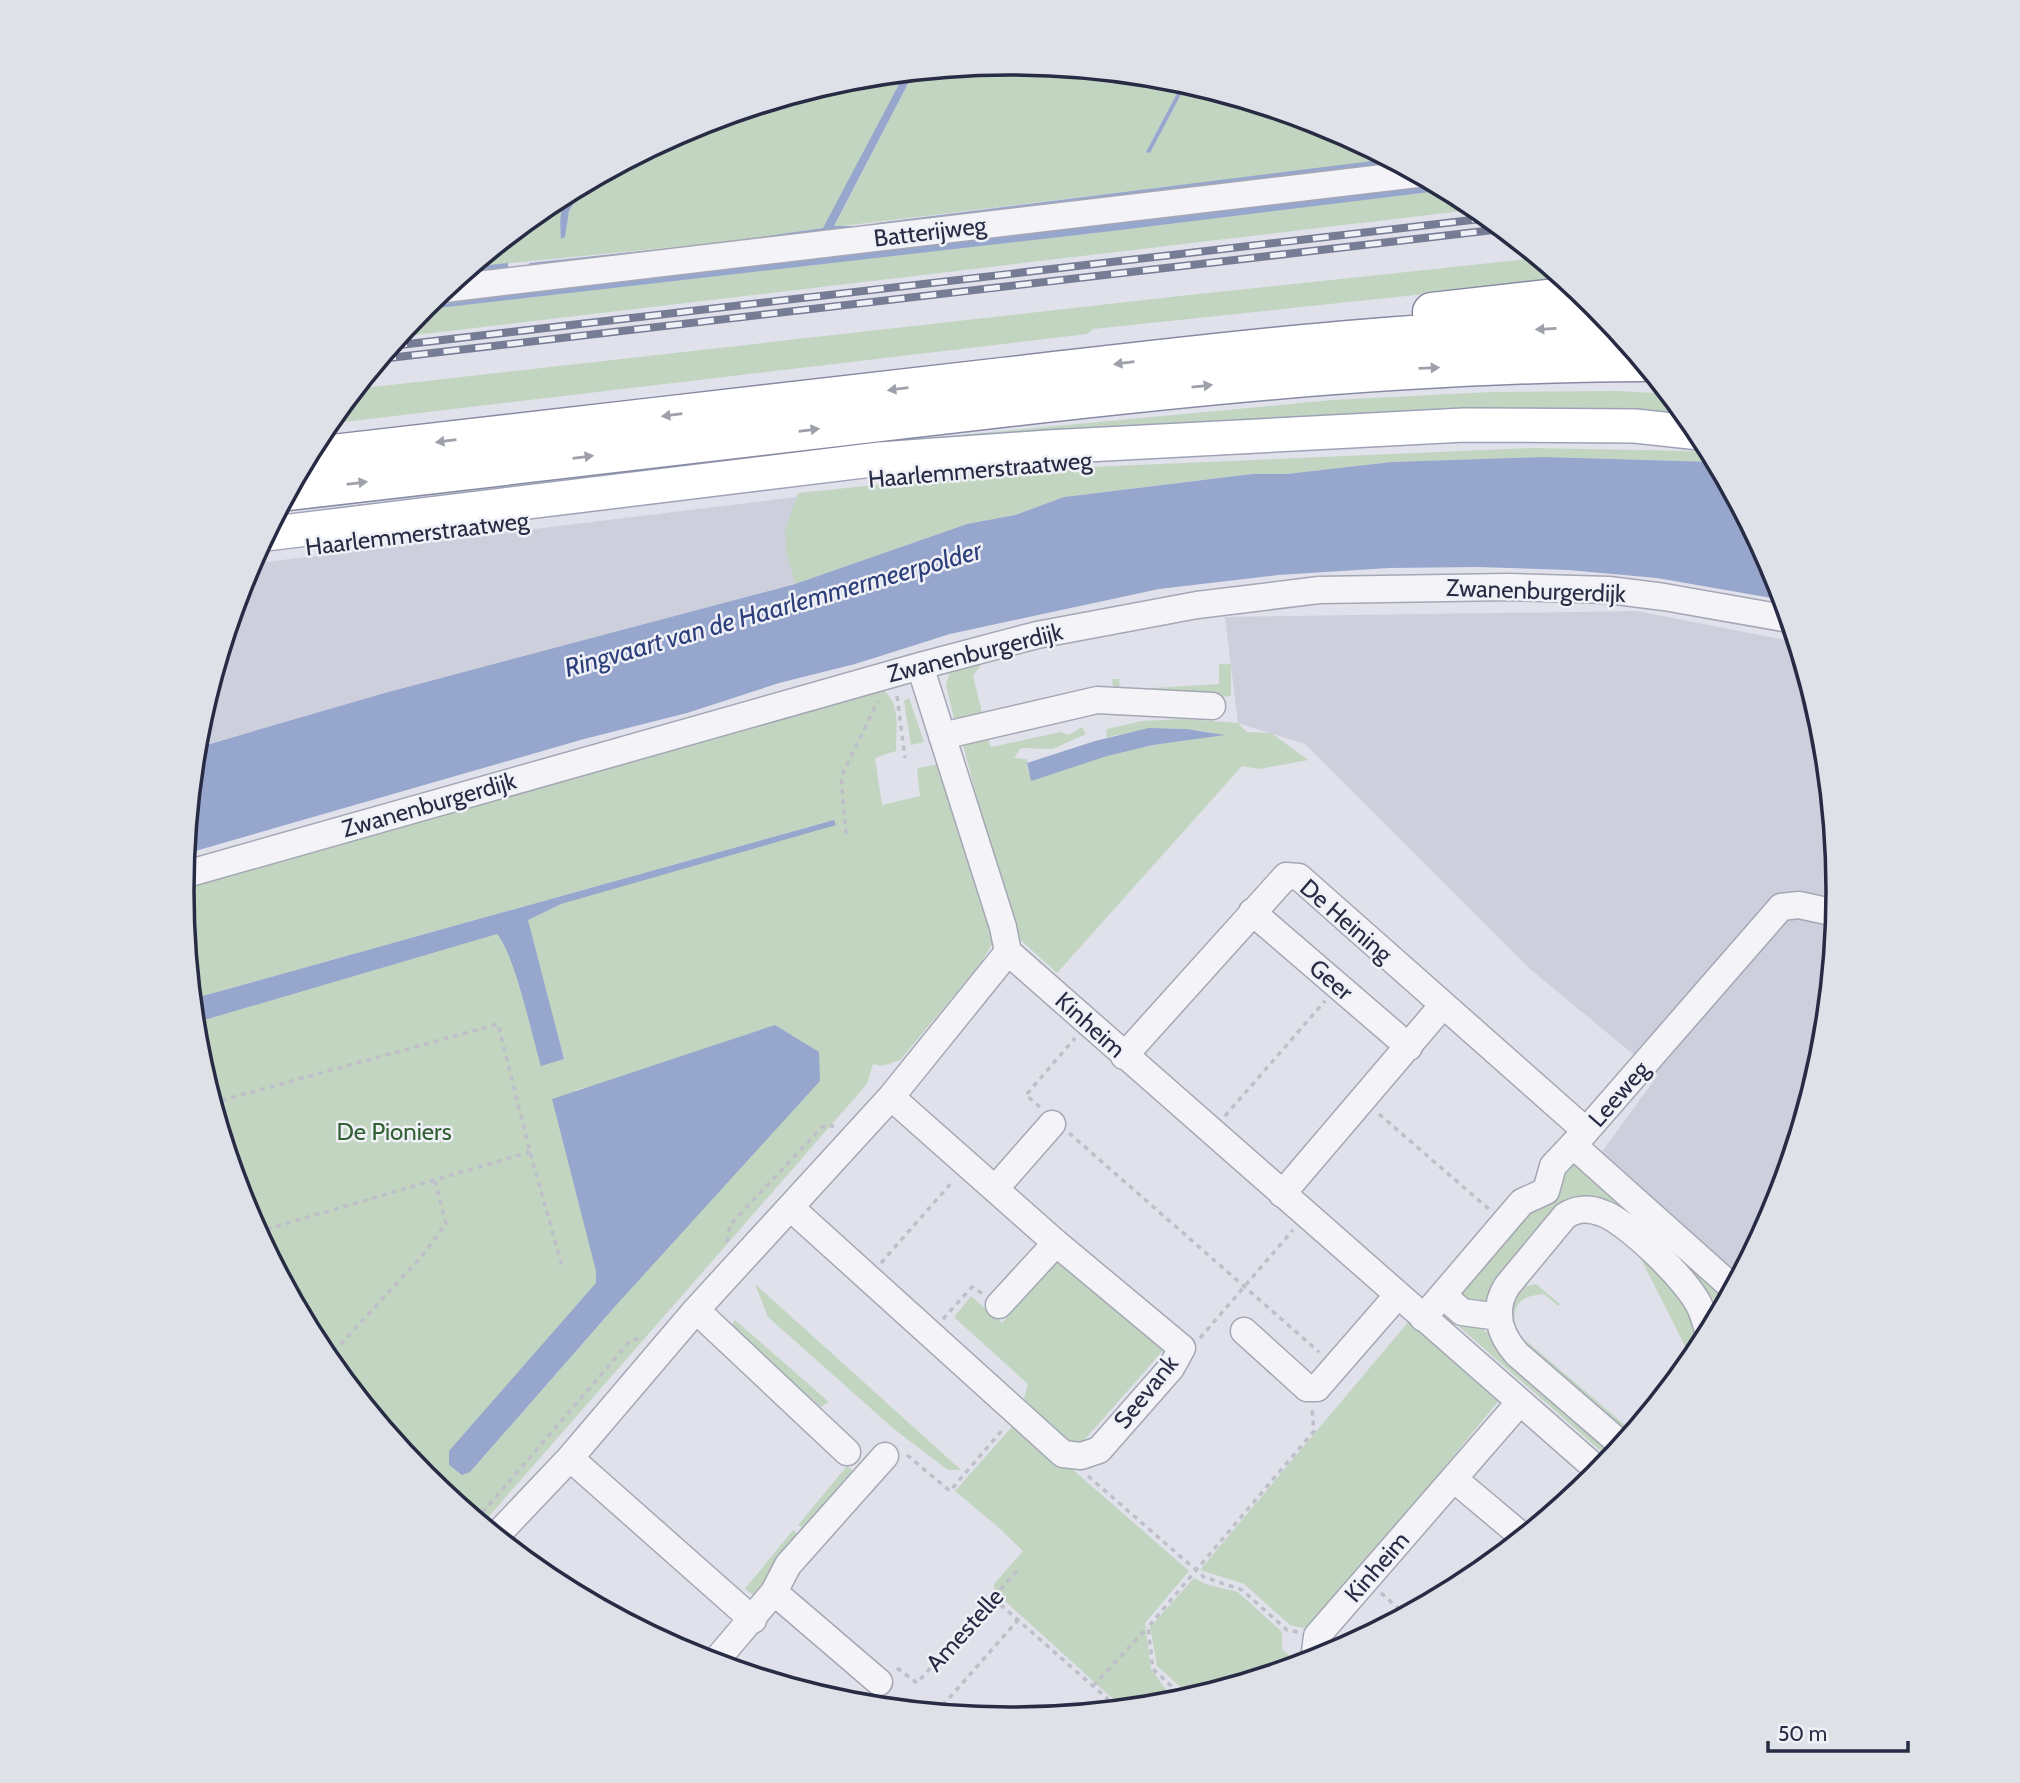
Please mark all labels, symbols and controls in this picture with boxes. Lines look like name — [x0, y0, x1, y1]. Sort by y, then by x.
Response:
street label: Batterijweg — [872, 210, 989, 253]
one-way arrow — [1535, 324, 1557, 335]
one-way arrow — [1113, 358, 1135, 369]
one-way arrow — [1418, 363, 1440, 374]
one-way arrow — [1191, 381, 1213, 392]
one-way arrow — [887, 384, 909, 395]
one-way arrow — [661, 410, 683, 421]
one-way arrow — [798, 425, 820, 436]
one-way arrow — [435, 435, 457, 446]
street label: Haarlemmerstraatweg — [867, 445, 1094, 494]
one-way arrow — [572, 451, 594, 462]
one-way arrow — [346, 478, 368, 489]
street label: Haarlemmerstraatweg — [304, 505, 531, 562]
water label: Ringvaart van de Haarlemmermeerpolder — [561, 534, 986, 684]
street label: Zwanenburgerdijk — [1446, 573, 1627, 608]
street label: Zwanenburgerdijk — [884, 617, 1066, 688]
street label: Zwanenburgerdijk — [338, 766, 520, 843]
street label: De Heining — [1294, 873, 1399, 969]
street label: Geer — [1304, 953, 1359, 1007]
street label: Kinheim — [1049, 986, 1131, 1064]
street label: Leeweg — [1582, 1054, 1656, 1133]
park label: De Pioniers — [336, 1117, 452, 1146]
street label: Seevank — [1107, 1349, 1184, 1434]
street label: Kinheim — [1338, 1525, 1415, 1608]
street label: Amestelle — [920, 1582, 1009, 1677]
scale bar — [1768, 1710, 1908, 1754]
text: 50 m — [1778, 1721, 1827, 1746]

